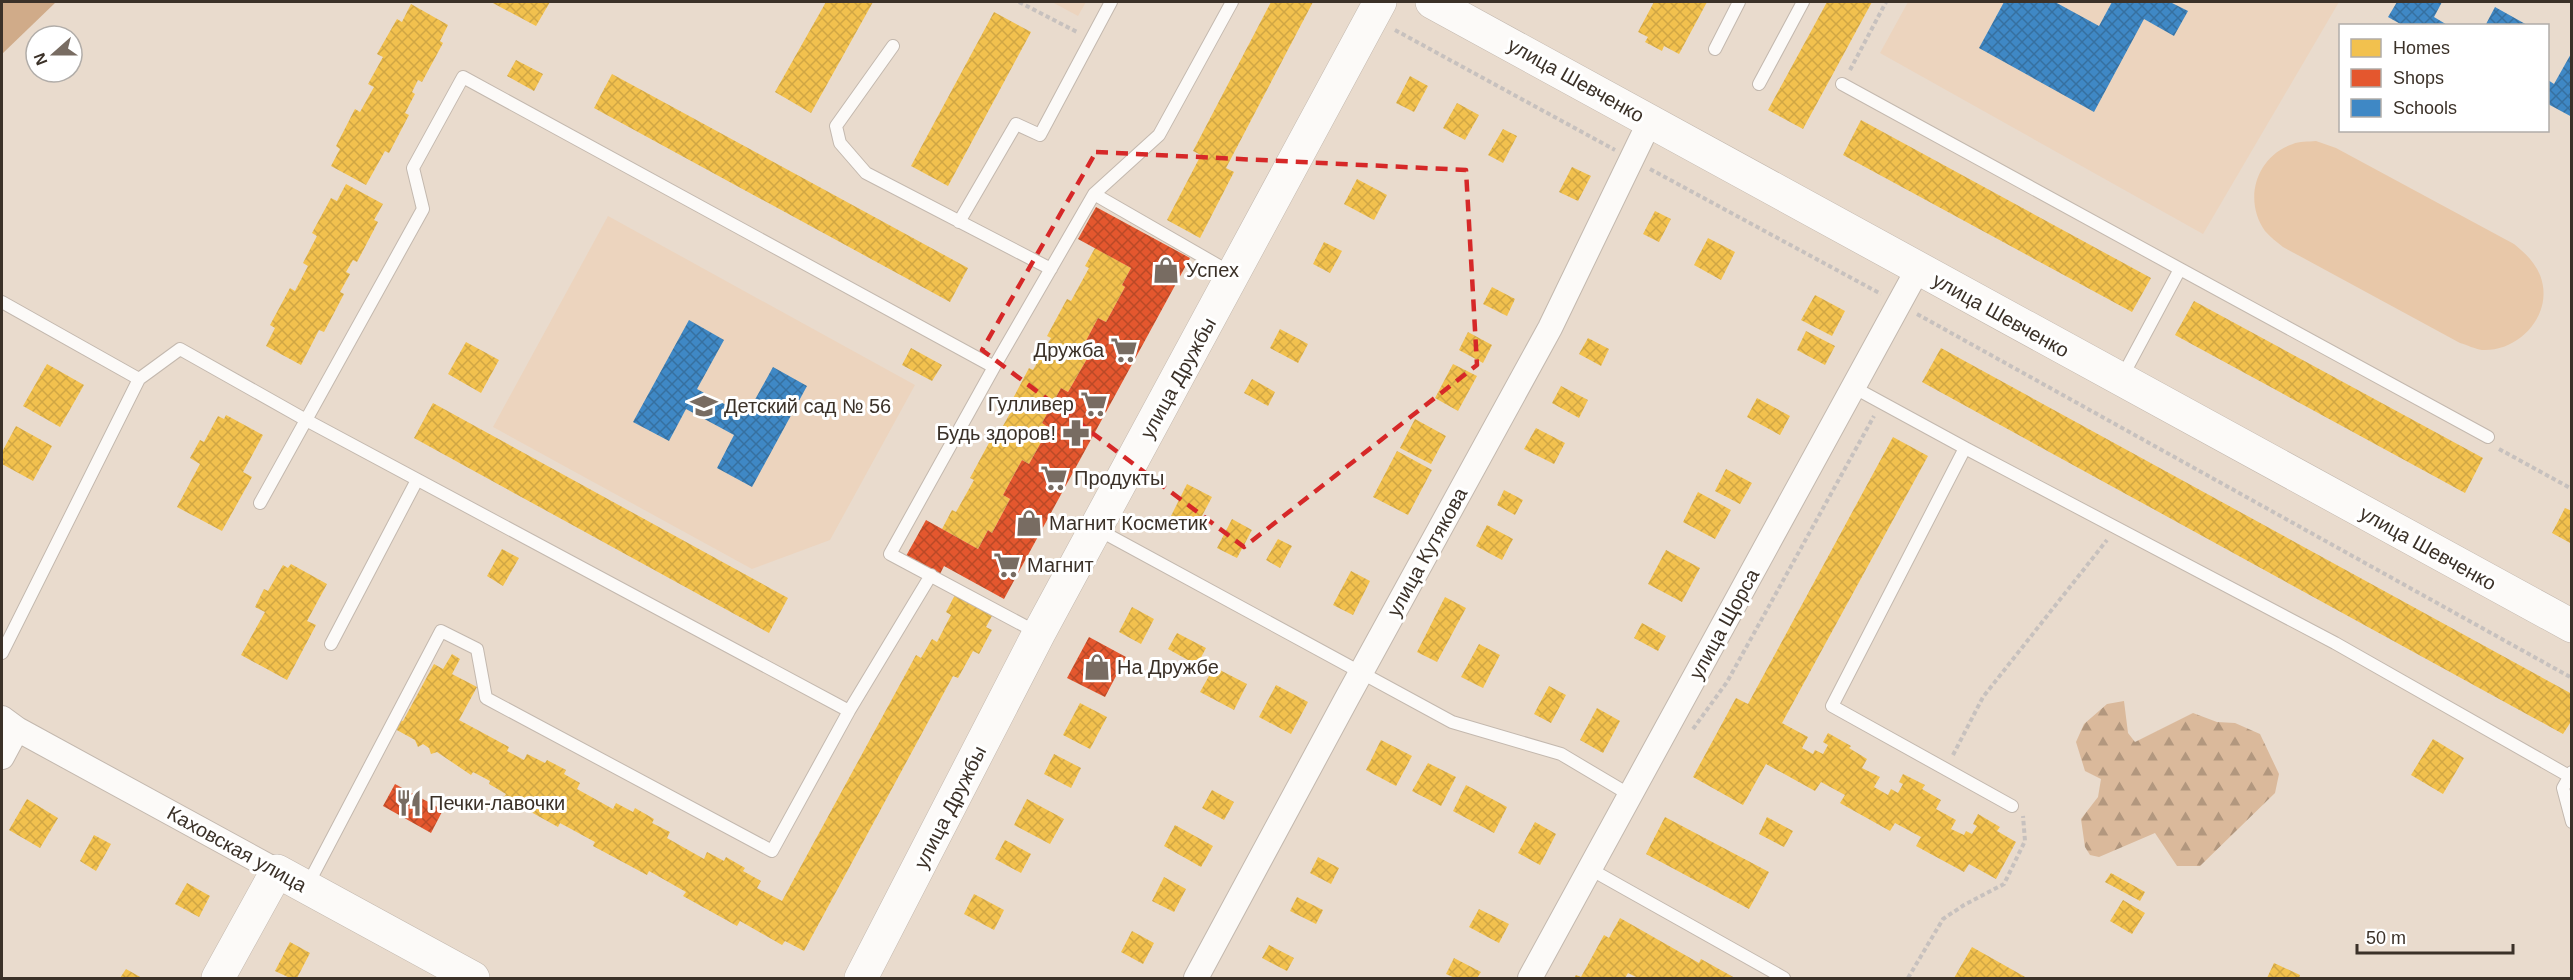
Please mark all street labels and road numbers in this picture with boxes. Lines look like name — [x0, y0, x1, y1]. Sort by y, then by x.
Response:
street label: улица Шевченко — [1504, 33, 1648, 127]
street label: улица Шевченко — [1929, 268, 2073, 362]
street label: улица Дружбы — [1136, 314, 1220, 442]
street label: улица Кутякова — [1383, 483, 1472, 620]
street label: улица Шевченко — [2356, 501, 2500, 595]
street label: улица Щорса — [1685, 564, 1764, 683]
street label: улица Дружбы — [910, 742, 990, 872]
street label: Каховская улица — [164, 802, 311, 897]

